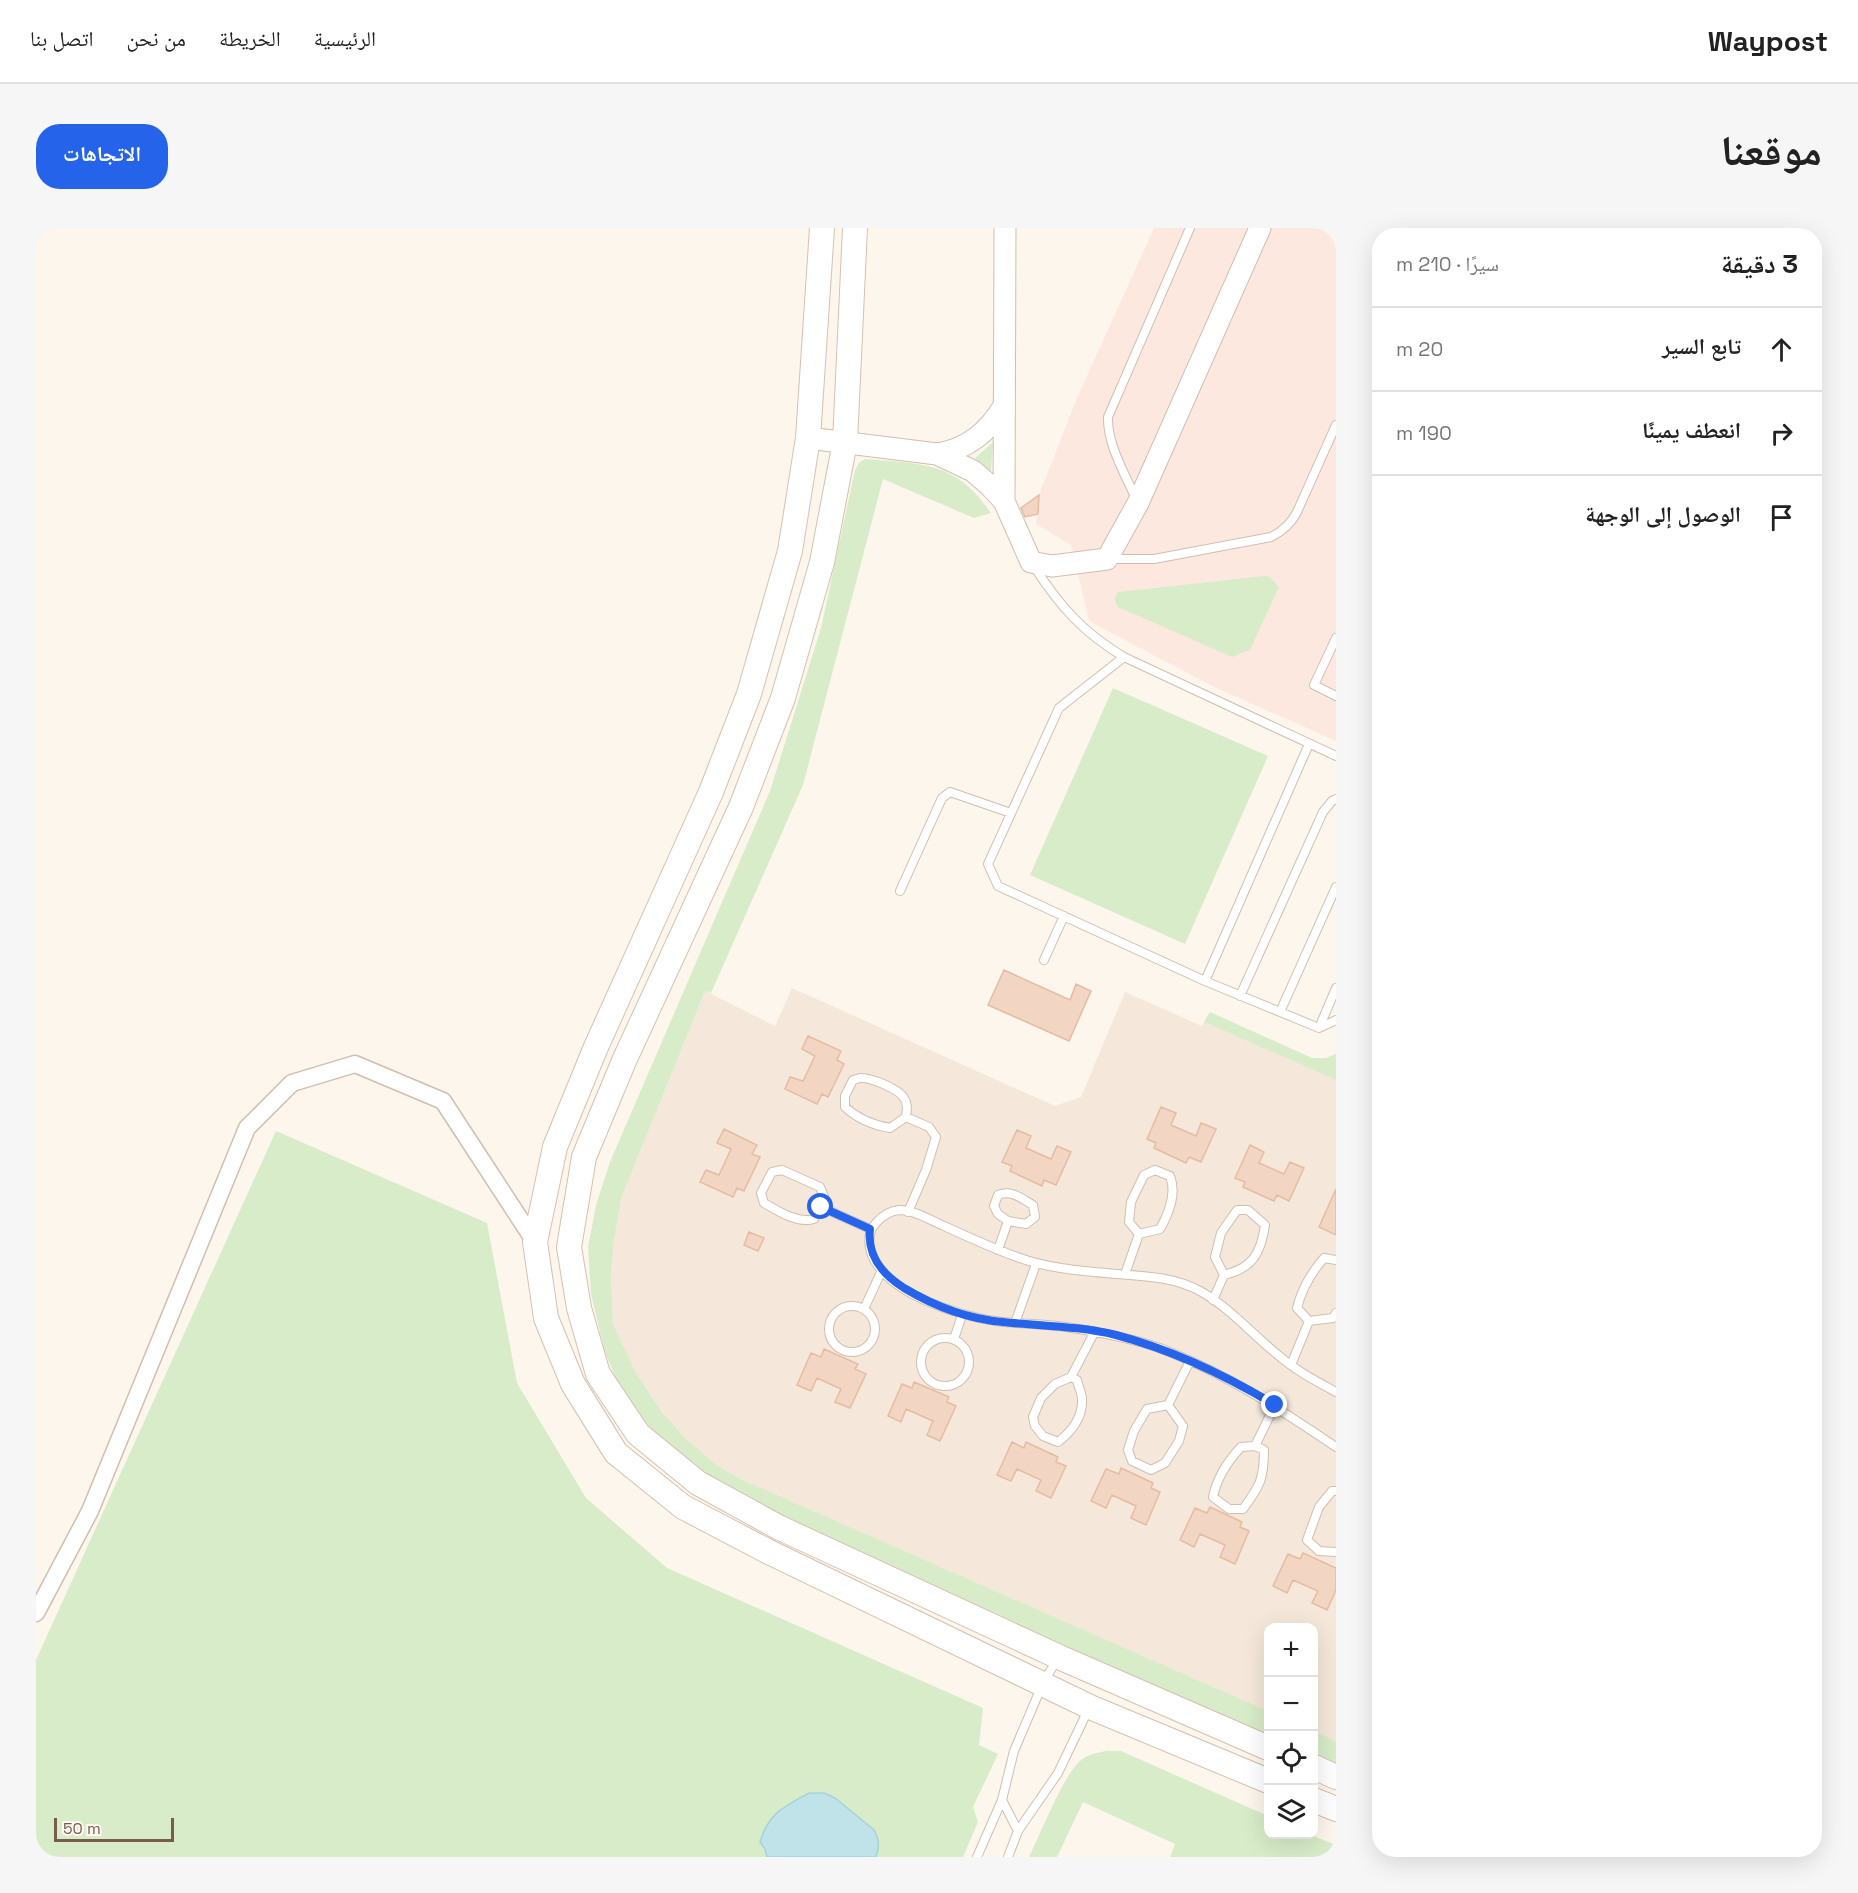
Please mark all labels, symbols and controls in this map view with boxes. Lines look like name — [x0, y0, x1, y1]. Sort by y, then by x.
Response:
text: Waypost — [1708, 23, 1828, 59]
text: اتصل بنا — [30, 25, 94, 52]
text: من نحن — [127, 25, 186, 52]
text: الخريطة — [219, 25, 281, 52]
text: الرئيسية — [314, 25, 376, 52]
button: الاتجاهات — [36, 124, 168, 189]
text: موقعنا — [1721, 124, 1822, 177]
text: 3 دقيقة — [1721, 247, 1798, 281]
text: سيرًا · 210 m — [1396, 251, 1499, 277]
text: تابع السير — [1662, 332, 1741, 360]
icon: ahead — [1765, 333, 1798, 366]
text: 20 m — [1396, 336, 1443, 362]
text: انعطف يمينًا — [1642, 416, 1741, 444]
icon: right — [1765, 417, 1798, 450]
text: 190 m — [1396, 420, 1452, 446]
text: الوصول إلى الوجهة — [1585, 500, 1741, 528]
icon: arrive — [1765, 501, 1798, 534]
route start — [807, 1193, 833, 1219]
route end — [1261, 1391, 1287, 1417]
map controls — [1264, 1623, 1318, 1839]
button: + — [1264, 1623, 1318, 1677]
button: − — [1264, 1677, 1318, 1731]
button: locate — [1264, 1731, 1318, 1785]
button: layers — [1264, 1785, 1318, 1839]
scale bar — [54, 1815, 174, 1842]
text: 50 m — [63, 1818, 101, 1839]

